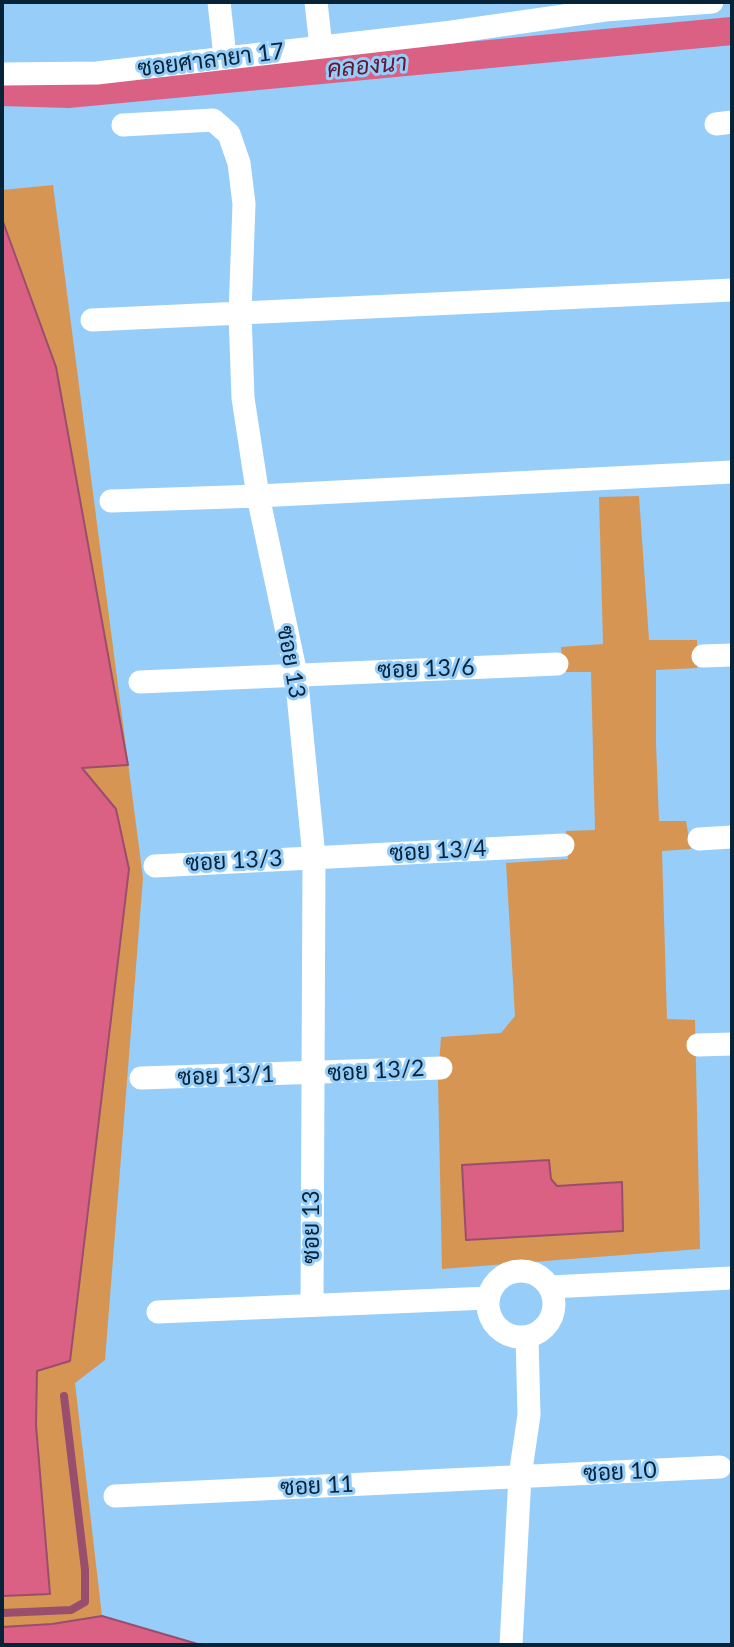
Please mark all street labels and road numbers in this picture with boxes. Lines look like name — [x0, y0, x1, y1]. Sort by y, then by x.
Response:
street label: ซอยศาลายา 17 — [136, 37, 286, 83]
street label: ซอย 13 — [271, 623, 311, 701]
street label: ซอย 13/6 — [377, 654, 475, 684]
street label: ซอย 13/4 — [389, 835, 487, 867]
street label: ซอย 13/3 — [185, 845, 283, 877]
street label: ซอย 13/2 — [327, 1055, 425, 1087]
street label: ซอย 13/1 — [177, 1061, 275, 1091]
street label: ซอย 13 — [298, 1190, 326, 1264]
street label: ซอย 10 — [583, 1456, 657, 1488]
street label: ซอย 11 — [280, 1470, 354, 1502]

